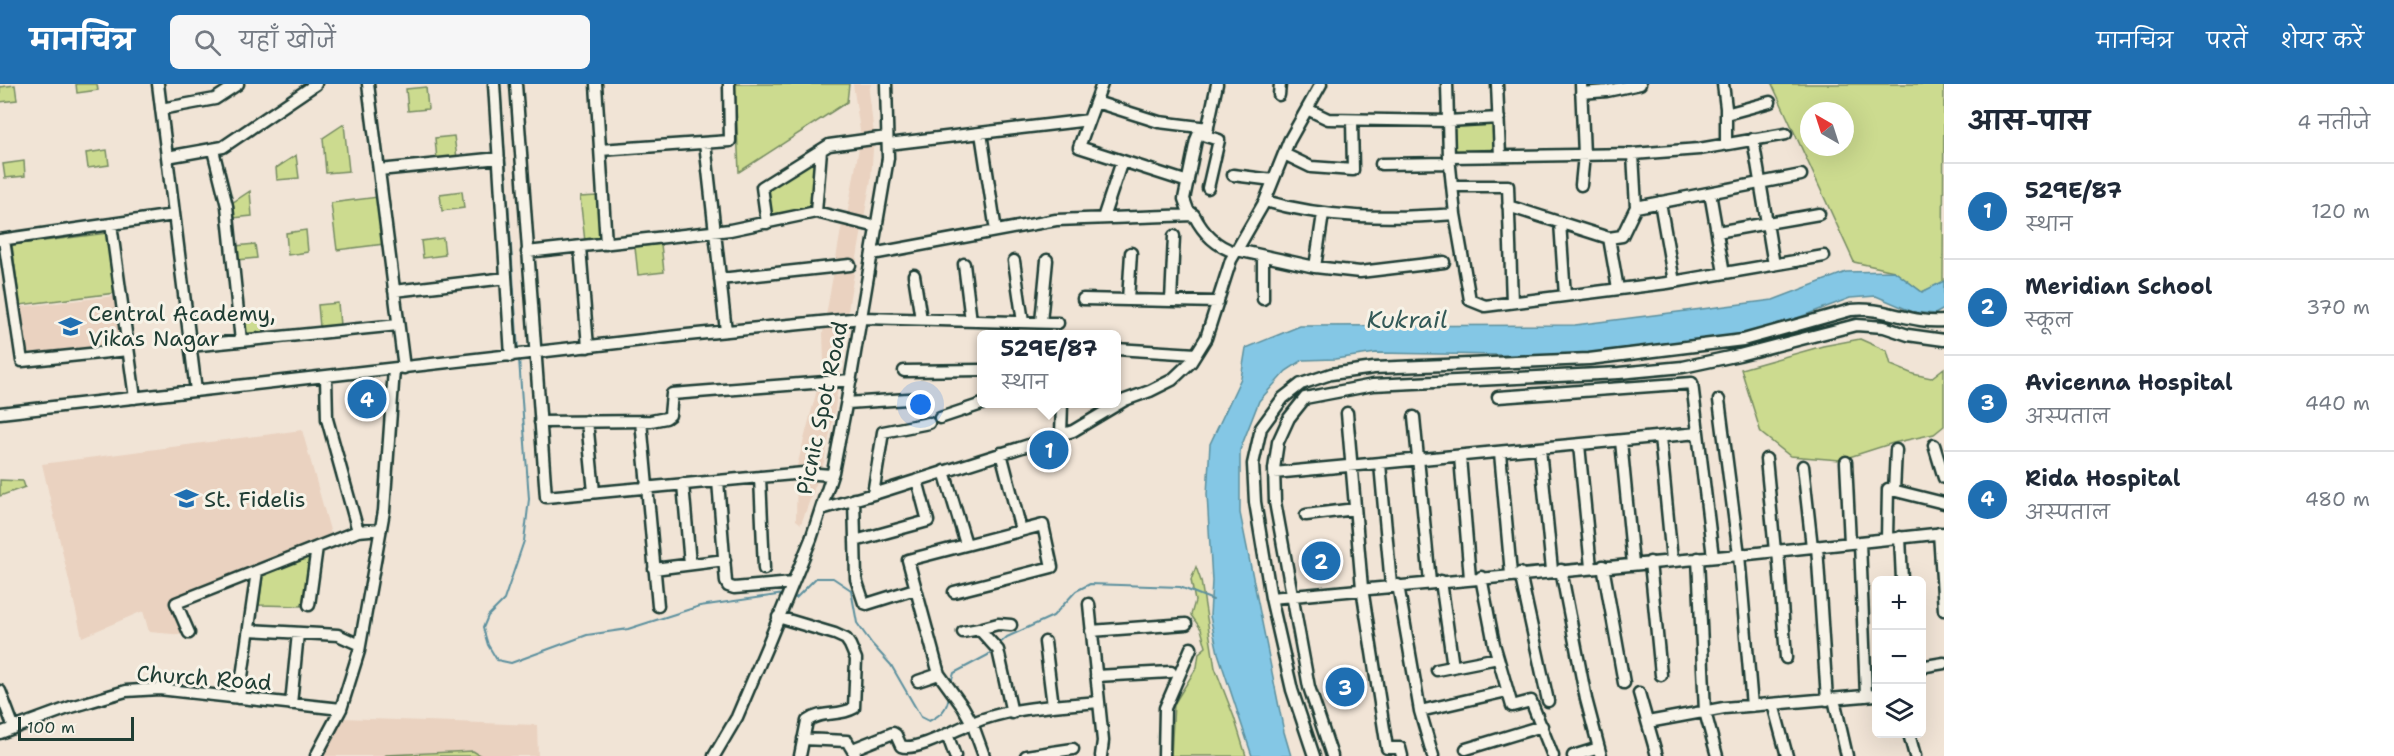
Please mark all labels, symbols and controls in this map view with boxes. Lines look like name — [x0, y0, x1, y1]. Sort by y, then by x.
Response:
search box — [170, 15, 590, 69]
text: मानचित्र — [30, 21, 134, 59]
icon: search — [191, 26, 224, 59]
text: यहाँ खोजें — [239, 26, 336, 55]
text: मानचित्र — [2096, 27, 2173, 55]
text: परतें — [2206, 27, 2248, 55]
text: शेयर करें — [2281, 27, 2364, 55]
north arrow — [1800, 102, 1854, 156]
text: आस-पास — [1968, 103, 2090, 138]
text: 4 नतीजे — [2297, 109, 2370, 135]
text: 529E/87 — [2025, 176, 2122, 205]
text: 1 — [1983, 198, 1992, 224]
text: 120 m — [2311, 198, 2370, 224]
text: स्थान — [2025, 211, 2072, 237]
text: Meridian School — [2025, 272, 2212, 301]
text: 2 — [1981, 294, 1995, 320]
text: 370 m — [2306, 294, 2370, 320]
place label: Central Academy, Vikas Nagar — [88, 299, 276, 353]
water label: Kukrail — [1366, 304, 1448, 336]
text: स्कूल — [2025, 307, 2073, 333]
school or university icon: Central Academy, Vikas Nagar — [57, 313, 83, 339]
street label: Picnic Spot Road — [789, 319, 855, 497]
popup — [977, 330, 1121, 408]
text: 529E/87 — [1001, 334, 1097, 363]
text: Avicenna Hospital — [2025, 368, 2233, 397]
text: स्थान — [1001, 369, 1048, 395]
pin: 4 — [348, 376, 386, 422]
your location — [906, 390, 935, 419]
text: 3 — [1981, 390, 1995, 416]
text: 440 m — [2305, 390, 2370, 416]
text: अस्पताल — [2025, 403, 2110, 429]
pin: 1 — [1030, 428, 1068, 472]
text: Rida Hospital — [2025, 464, 2180, 493]
place label: St. Fidelis — [204, 485, 306, 514]
school or university icon: St. Fidelis — [173, 486, 199, 512]
text: 4 — [1981, 486, 1995, 512]
text: 480 m — [2305, 486, 2370, 512]
text: अस्पताल — [2025, 499, 2110, 525]
pin: 2 — [1302, 538, 1340, 584]
map controls — [1872, 576, 1926, 738]
button: + — [1872, 576, 1926, 630]
button: − — [1872, 630, 1926, 684]
street label: Church Road — [135, 659, 273, 697]
pin: 3 — [1326, 664, 1364, 710]
button: layers — [1872, 684, 1926, 738]
scale bar — [18, 714, 134, 742]
text: 100 m — [27, 717, 75, 738]

